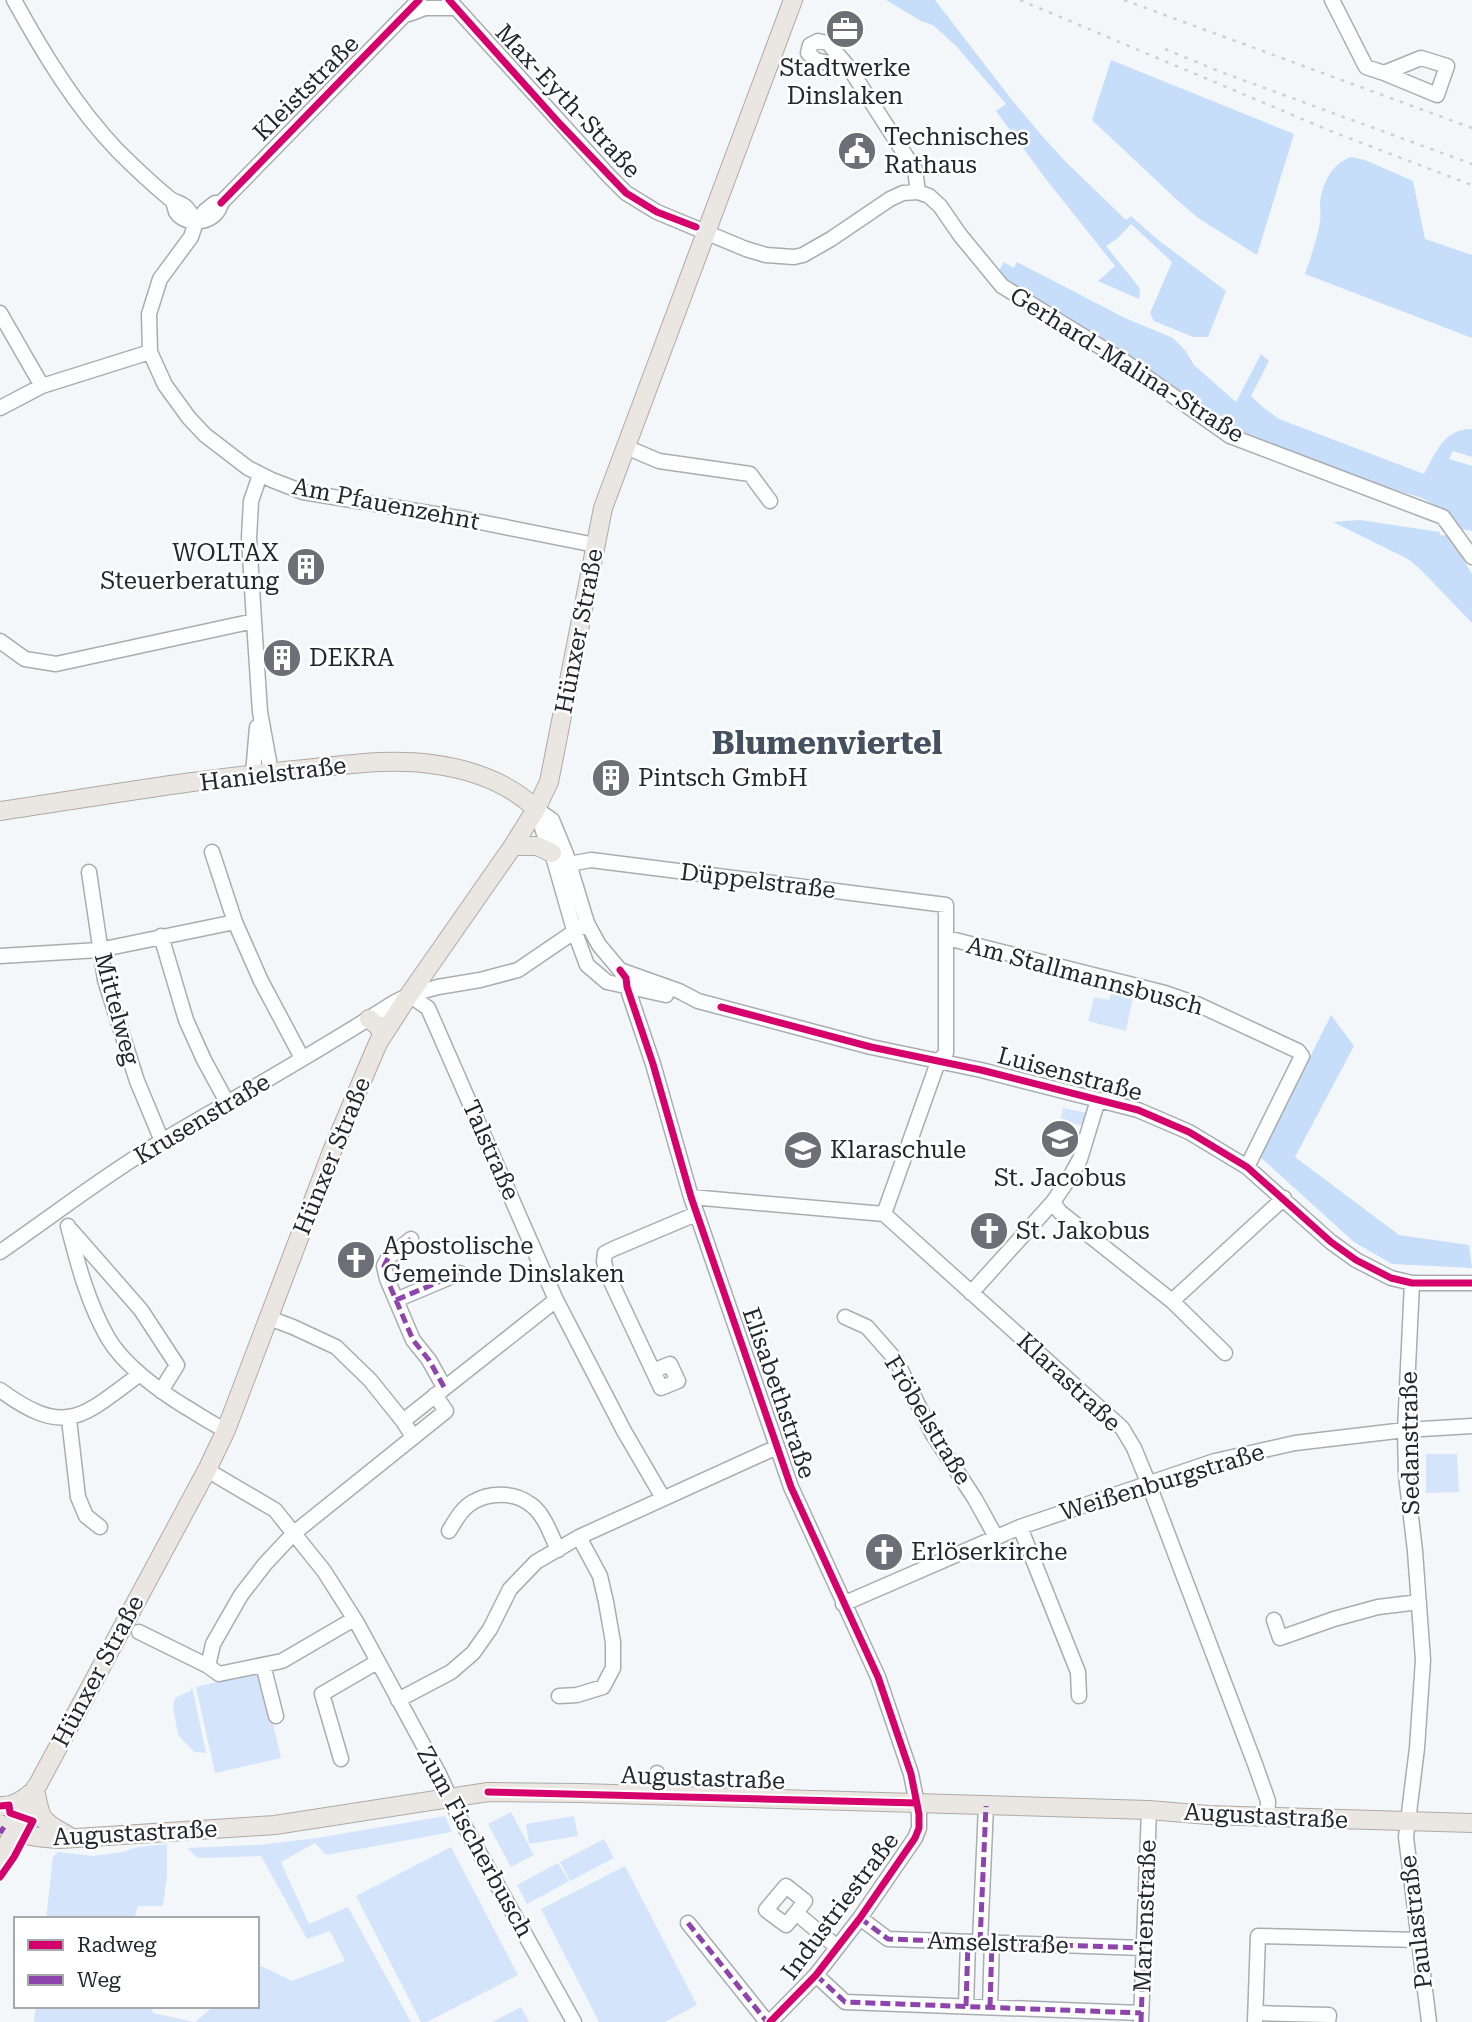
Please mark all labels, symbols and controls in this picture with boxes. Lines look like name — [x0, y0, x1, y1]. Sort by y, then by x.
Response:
office icon: Stadtwerke Dinslaken — [824, 8, 866, 50]
street label: Max-Eyth-Straße — [490, 18, 646, 184]
street label: Kleiststraße — [248, 30, 364, 146]
place label: Stadtwerke Dinslaken — [779, 54, 911, 110]
place label: Technisches Rathaus — [884, 123, 1029, 179]
public building icon: Technisches Rathaus — [836, 130, 878, 172]
street label: Gerhard-Malina-Straße — [1005, 281, 1249, 449]
street label: Am Pfauenzehnt — [290, 472, 482, 536]
place label: WOLTAX Steuerberatung — [100, 539, 279, 595]
building icon: WOLTAX Steuerberatung — [285, 546, 327, 588]
street label: Hünxer Straße — [549, 546, 609, 716]
building icon: DEKRA — [261, 637, 303, 679]
place label: DEKRA — [309, 644, 394, 672]
district label: Blumenviertel — [712, 724, 943, 762]
street label: Hanielstraße — [198, 751, 348, 797]
building icon: Pintsch GmbH — [590, 757, 632, 799]
place label: Pintsch GmbH — [638, 764, 808, 792]
street label: Düppelstraße — [679, 858, 837, 904]
street label: Am Stallmannsbusch — [963, 931, 1207, 1021]
street label: Mittelweg — [89, 950, 145, 1068]
street label: Luisenstraße — [995, 1041, 1145, 1107]
street label: Krusenstraße — [129, 1067, 275, 1171]
street label: Hünxer Straße — [288, 1073, 376, 1239]
street label: Talstraße — [457, 1096, 525, 1204]
school or university icon: St. Jacobus — [1039, 1118, 1081, 1160]
school or university icon: Klaraschule — [782, 1129, 824, 1171]
place label: Klaraschule — [830, 1136, 966, 1164]
place label: St. Jacobus — [994, 1164, 1126, 1192]
church icon: St. Jakobus — [968, 1210, 1010, 1252]
place label: St. Jakobus — [1016, 1217, 1150, 1245]
place label: Apostolische Gemeinde Dinslaken — [383, 1232, 625, 1288]
church icon: Apostolische Gemeinde Dinslaken — [335, 1239, 377, 1281]
street label: Elisabethstraße — [737, 1304, 821, 1482]
street label: Klarastraße — [1011, 1327, 1127, 1437]
street label: Fröbelstraße — [879, 1350, 977, 1490]
street label: Sedanstraße — [1395, 1371, 1425, 1515]
street label: Weißenburgstraße — [1057, 1438, 1267, 1526]
church icon: Erlöserkirche — [863, 1531, 905, 1573]
place label: Erlöserkirche — [911, 1538, 1067, 1566]
street label: Hünxer Straße — [46, 1591, 150, 1751]
street label: Zum Fischerbusch — [411, 1742, 539, 1942]
street label: Augustastraße — [620, 1761, 786, 1795]
street label: Augustastraße — [1183, 1798, 1349, 1834]
street label: Augustastraße — [52, 1815, 218, 1851]
street label: Industriestraße — [776, 1827, 904, 1985]
street label: Marienstraße — [1128, 1839, 1162, 1993]
street label: Paulastraße — [1394, 1854, 1438, 1990]
legend — [14, 1917, 259, 2008]
street label: Amselstraße — [927, 1927, 1069, 1959]
text: Radweg — [77, 1933, 156, 1957]
text: Weg — [77, 1968, 121, 1992]

